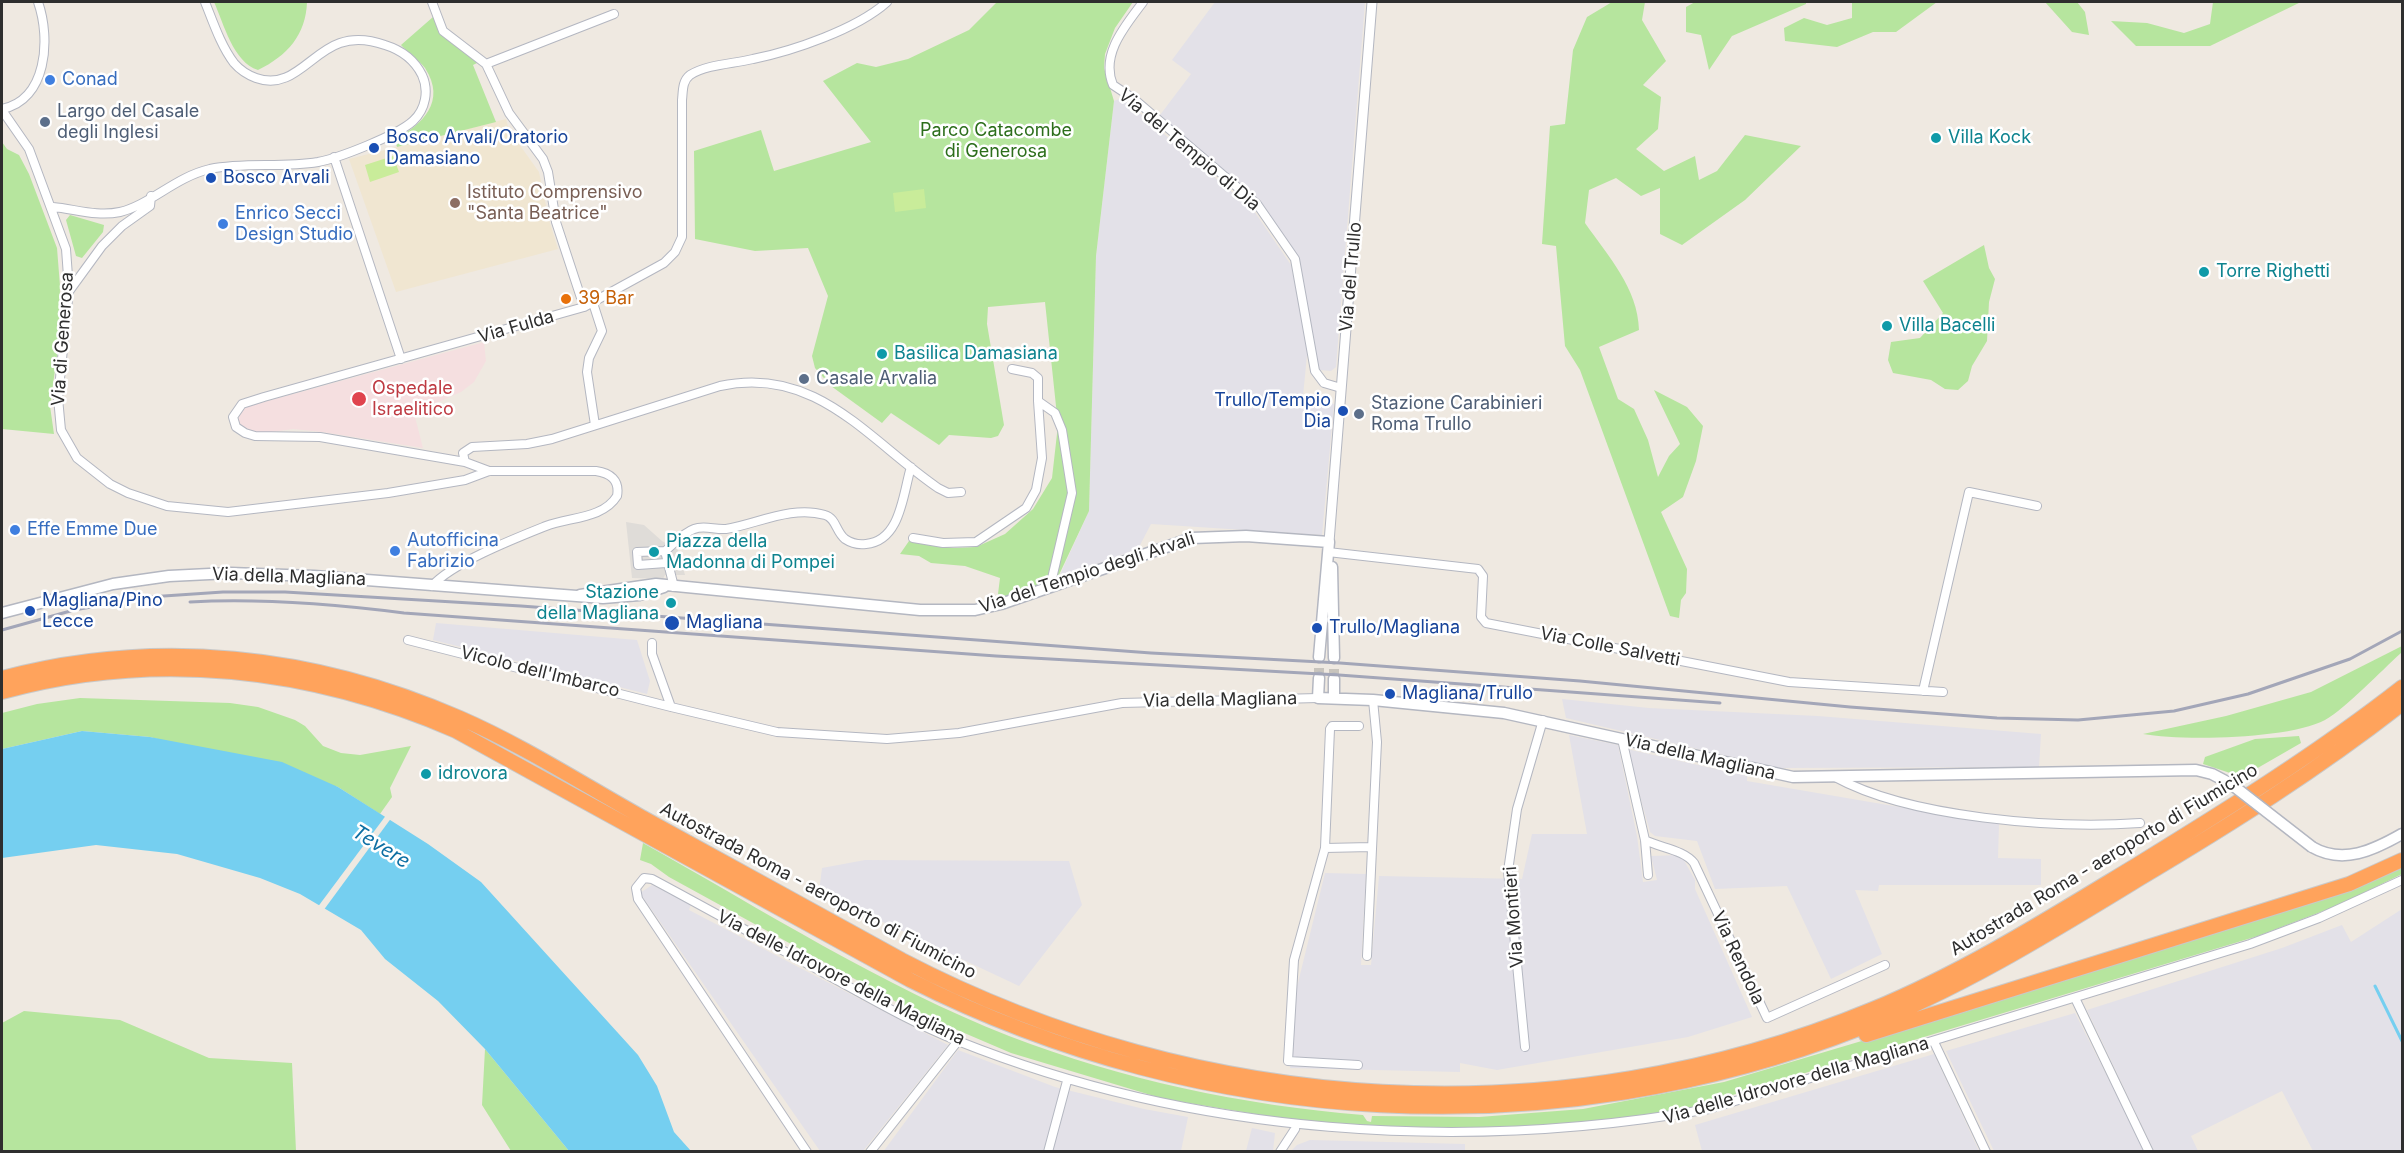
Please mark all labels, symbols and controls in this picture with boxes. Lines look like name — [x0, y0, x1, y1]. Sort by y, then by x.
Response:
place label: Conad — [62, 69, 118, 91]
marker: Conad — [43, 73, 57, 87]
street label: Via del Tempio di Dia — [1114, 84, 1264, 216]
place label: Largo del Casale degli Inglesi — [57, 101, 199, 144]
marker: Largo del Casale degli Inglesi — [38, 115, 52, 129]
park label: Parco Catacombe di Generosa — [920, 120, 1072, 162]
place label: Bosco Arvali/Oratorio Damasiano — [386, 127, 568, 170]
place label: Villa Kock — [1948, 127, 2031, 149]
marker: Villa Kock — [1929, 131, 1943, 145]
marker: Bosco Arvali/Oratorio Damasiano — [367, 141, 381, 155]
place label: Bosco Arvali — [223, 167, 330, 189]
marker: Bosco Arvali — [204, 171, 218, 185]
place label: Istituto Comprensivo "Santa Beatrice" — [467, 182, 642, 224]
marker: Istituto Comprensivo "Santa Beatrice" — [448, 196, 462, 210]
place label: Enrico Secci Design Studio — [235, 203, 353, 246]
marker: Enrico Secci Design Studio — [216, 217, 230, 231]
street label: Via del Trullo — [1335, 221, 1367, 333]
place label: Torre Righetti — [2216, 261, 2330, 283]
marker: Torre Righetti — [2197, 265, 2211, 279]
street label: Via di Generosa — [48, 271, 78, 407]
place label: 39 Bar — [578, 288, 634, 310]
marker: 39 Bar — [559, 292, 573, 306]
street label: Via Fulda — [475, 306, 557, 348]
place label: Villa Bacelli — [1899, 315, 1995, 337]
marker: Villa Bacelli — [1880, 319, 1894, 333]
place label: Basilica Damasiana — [894, 343, 1058, 365]
marker: Basilica Damasiana — [875, 347, 889, 361]
place label: Casale Arvalia — [816, 368, 937, 390]
marker: Casale Arvalia — [797, 372, 811, 386]
place label: Ospedale Israelitico — [372, 378, 454, 420]
marker: Ospedale Israelitico — [350, 390, 368, 408]
place label: Trullo/Tempio Dia — [1214, 390, 1331, 432]
place label: Stazione Carabinieri Roma Trullo — [1371, 393, 1542, 436]
marker: Trullo/Tempio Dia — [1336, 404, 1350, 418]
marker: Stazione Carabinieri Roma Trullo — [1352, 407, 1366, 421]
place label: Effe Emme Due — [27, 519, 158, 541]
marker: Effe Emme Due — [8, 523, 22, 537]
street label: Via del Tempio degli Arvali — [977, 528, 1197, 618]
place label: Autofficina Fabrizio — [407, 530, 499, 572]
place label: Piazza della Madonna di Pompei — [666, 531, 835, 574]
marker: Autofficina Fabrizio — [388, 544, 402, 558]
marker: Piazza della Madonna di Pompei — [647, 545, 661, 559]
street label: Via della Magliana — [212, 564, 366, 590]
place label: Stazione della Magliana — [537, 582, 659, 624]
place label: Magliana/Pino Lecce — [42, 590, 163, 632]
marker: Stazione della Magliana — [664, 596, 678, 610]
marker: Magliana/Pino Lecce — [23, 604, 37, 618]
place label: Magliana — [686, 612, 763, 634]
marker: Magliana — [663, 614, 681, 632]
place label: Trullo/Magliana — [1329, 617, 1460, 639]
marker: Trullo/Magliana — [1310, 621, 1324, 635]
street label: Via Colle Salvetti — [1538, 623, 1682, 671]
street label: Vicolo dell'Imbarco — [458, 642, 622, 702]
place label: Magliana/Trullo — [1402, 683, 1533, 705]
marker: Magliana/Trullo — [1383, 687, 1397, 701]
street label: Via della Magliana — [1143, 688, 1297, 712]
street label: Via della Magliana — [1622, 729, 1778, 785]
street label: Autostrada Roma - aeroporto di Fiumicino — [1946, 759, 2262, 961]
place label: idrovora — [438, 763, 508, 785]
marker: idrovora — [419, 767, 433, 781]
street label: Autostrada Roma - aeroporto di Fiumicino — [656, 798, 980, 984]
water label: Tevere — [348, 820, 414, 874]
street label: Via Montieri — [1500, 865, 1528, 969]
street label: Via delle Idrovore della Magliana — [713, 906, 969, 1050]
street label: Via Rendola — [1707, 908, 1769, 1008]
street label: Via delle Idrovore della Magliana — [1661, 1033, 1931, 1129]

